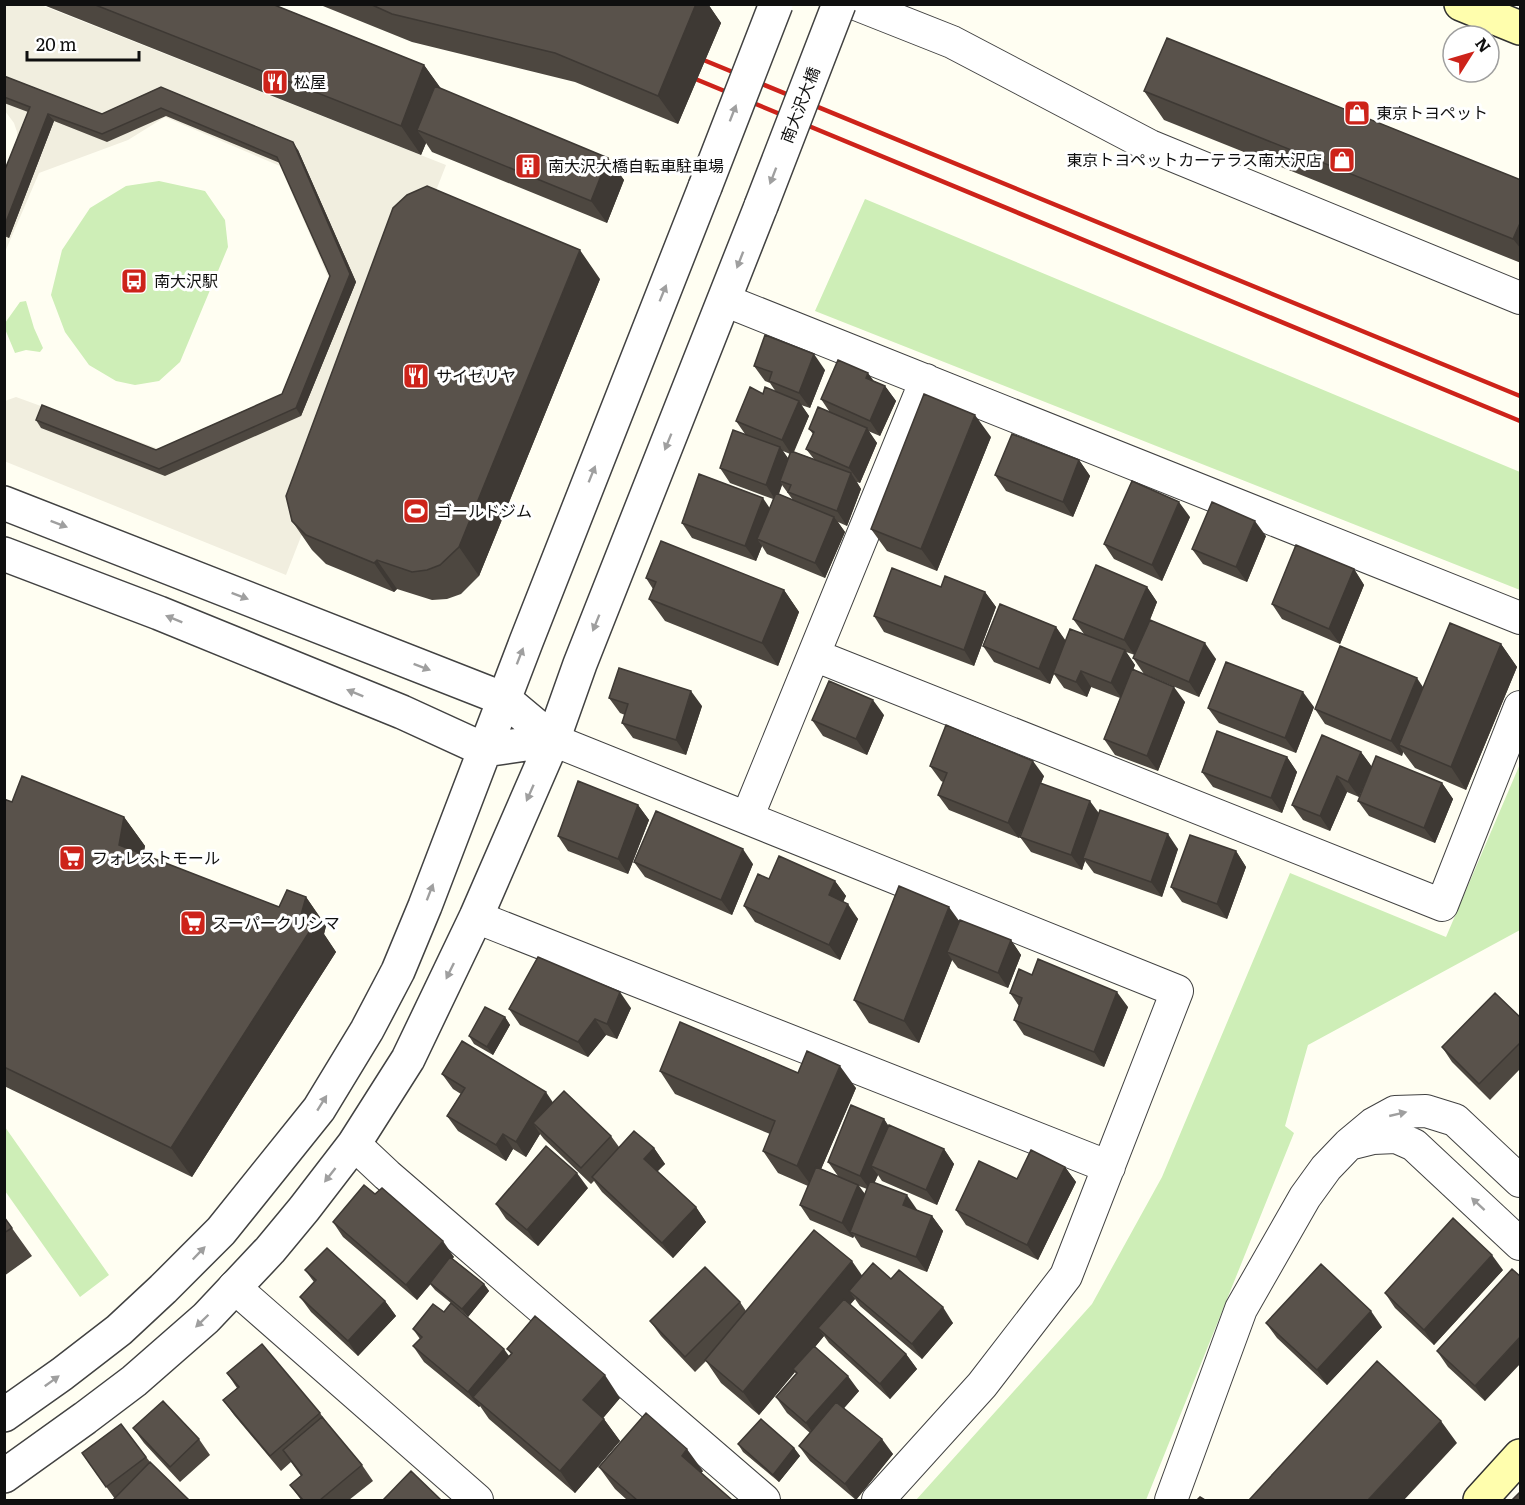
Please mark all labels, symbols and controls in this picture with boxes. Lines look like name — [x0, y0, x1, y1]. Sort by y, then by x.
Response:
scale bar — [27, 24, 140, 62]
north arrow — [1441, 24, 1501, 84]
text: 20 m — [36, 30, 77, 57]
text: N — [1470, 32, 1497, 57]
street label: 南大沢大橋 — [774, 63, 825, 146]
restaurant icon: 松屋 — [260, 67, 290, 97]
place label: 松屋 — [294, 69, 326, 93]
shop icon: 東京トヨペット — [1342, 98, 1372, 128]
place label: 東京トヨペット — [1376, 100, 1488, 124]
one-way arrow — [729, 104, 739, 122]
shop icon: 東京トヨペットカーテラス南大沢店 — [1327, 145, 1357, 175]
place label: 東京トヨペットカーテラス南大沢店 — [1066, 147, 1322, 171]
building icon: 南大沢大橋自転車駐車場 — [513, 151, 543, 181]
place label: 南大沢大橋自転車駐車場 — [548, 153, 724, 177]
one-way arrow — [767, 168, 777, 186]
one-way arrow — [735, 252, 745, 270]
bus stop icon: 南大沢駅 — [119, 266, 149, 296]
place label: 南大沢駅 — [154, 268, 218, 292]
one-way arrow — [659, 284, 668, 302]
restaurant icon: サイゼリヤ — [401, 361, 431, 391]
place label: サイゼリヤ — [436, 363, 516, 387]
one-way arrow — [663, 433, 672, 451]
one-way arrow — [587, 465, 597, 483]
sports icon: ゴールドジム — [401, 496, 431, 526]
place label: ゴールドジム — [436, 498, 532, 522]
one-way arrow — [50, 520, 68, 530]
one-way arrow — [232, 591, 250, 601]
one-way arrow — [165, 614, 183, 623]
one-way arrow — [591, 614, 600, 632]
one-way arrow — [516, 647, 526, 665]
one-way arrow — [413, 663, 431, 672]
one-way arrow — [345, 688, 363, 698]
one-way arrow — [525, 785, 534, 802]
supermarket icon: フォレストモール — [57, 843, 87, 873]
place label: フォレストモール — [92, 845, 220, 869]
one-way arrow — [426, 883, 436, 901]
supermarket icon: スーパークリシマ — [178, 908, 208, 938]
place label: スーパークリシマ — [212, 910, 340, 934]
one-way arrow — [445, 963, 455, 980]
one-way arrow — [317, 1095, 328, 1111]
one-way arrow — [1389, 1109, 1408, 1118]
one-way arrow — [324, 1167, 337, 1183]
one-way arrow — [1470, 1197, 1485, 1211]
one-way arrow — [191, 1247, 205, 1261]
one-way arrow — [195, 1314, 209, 1328]
one-way arrow — [44, 1375, 60, 1387]

